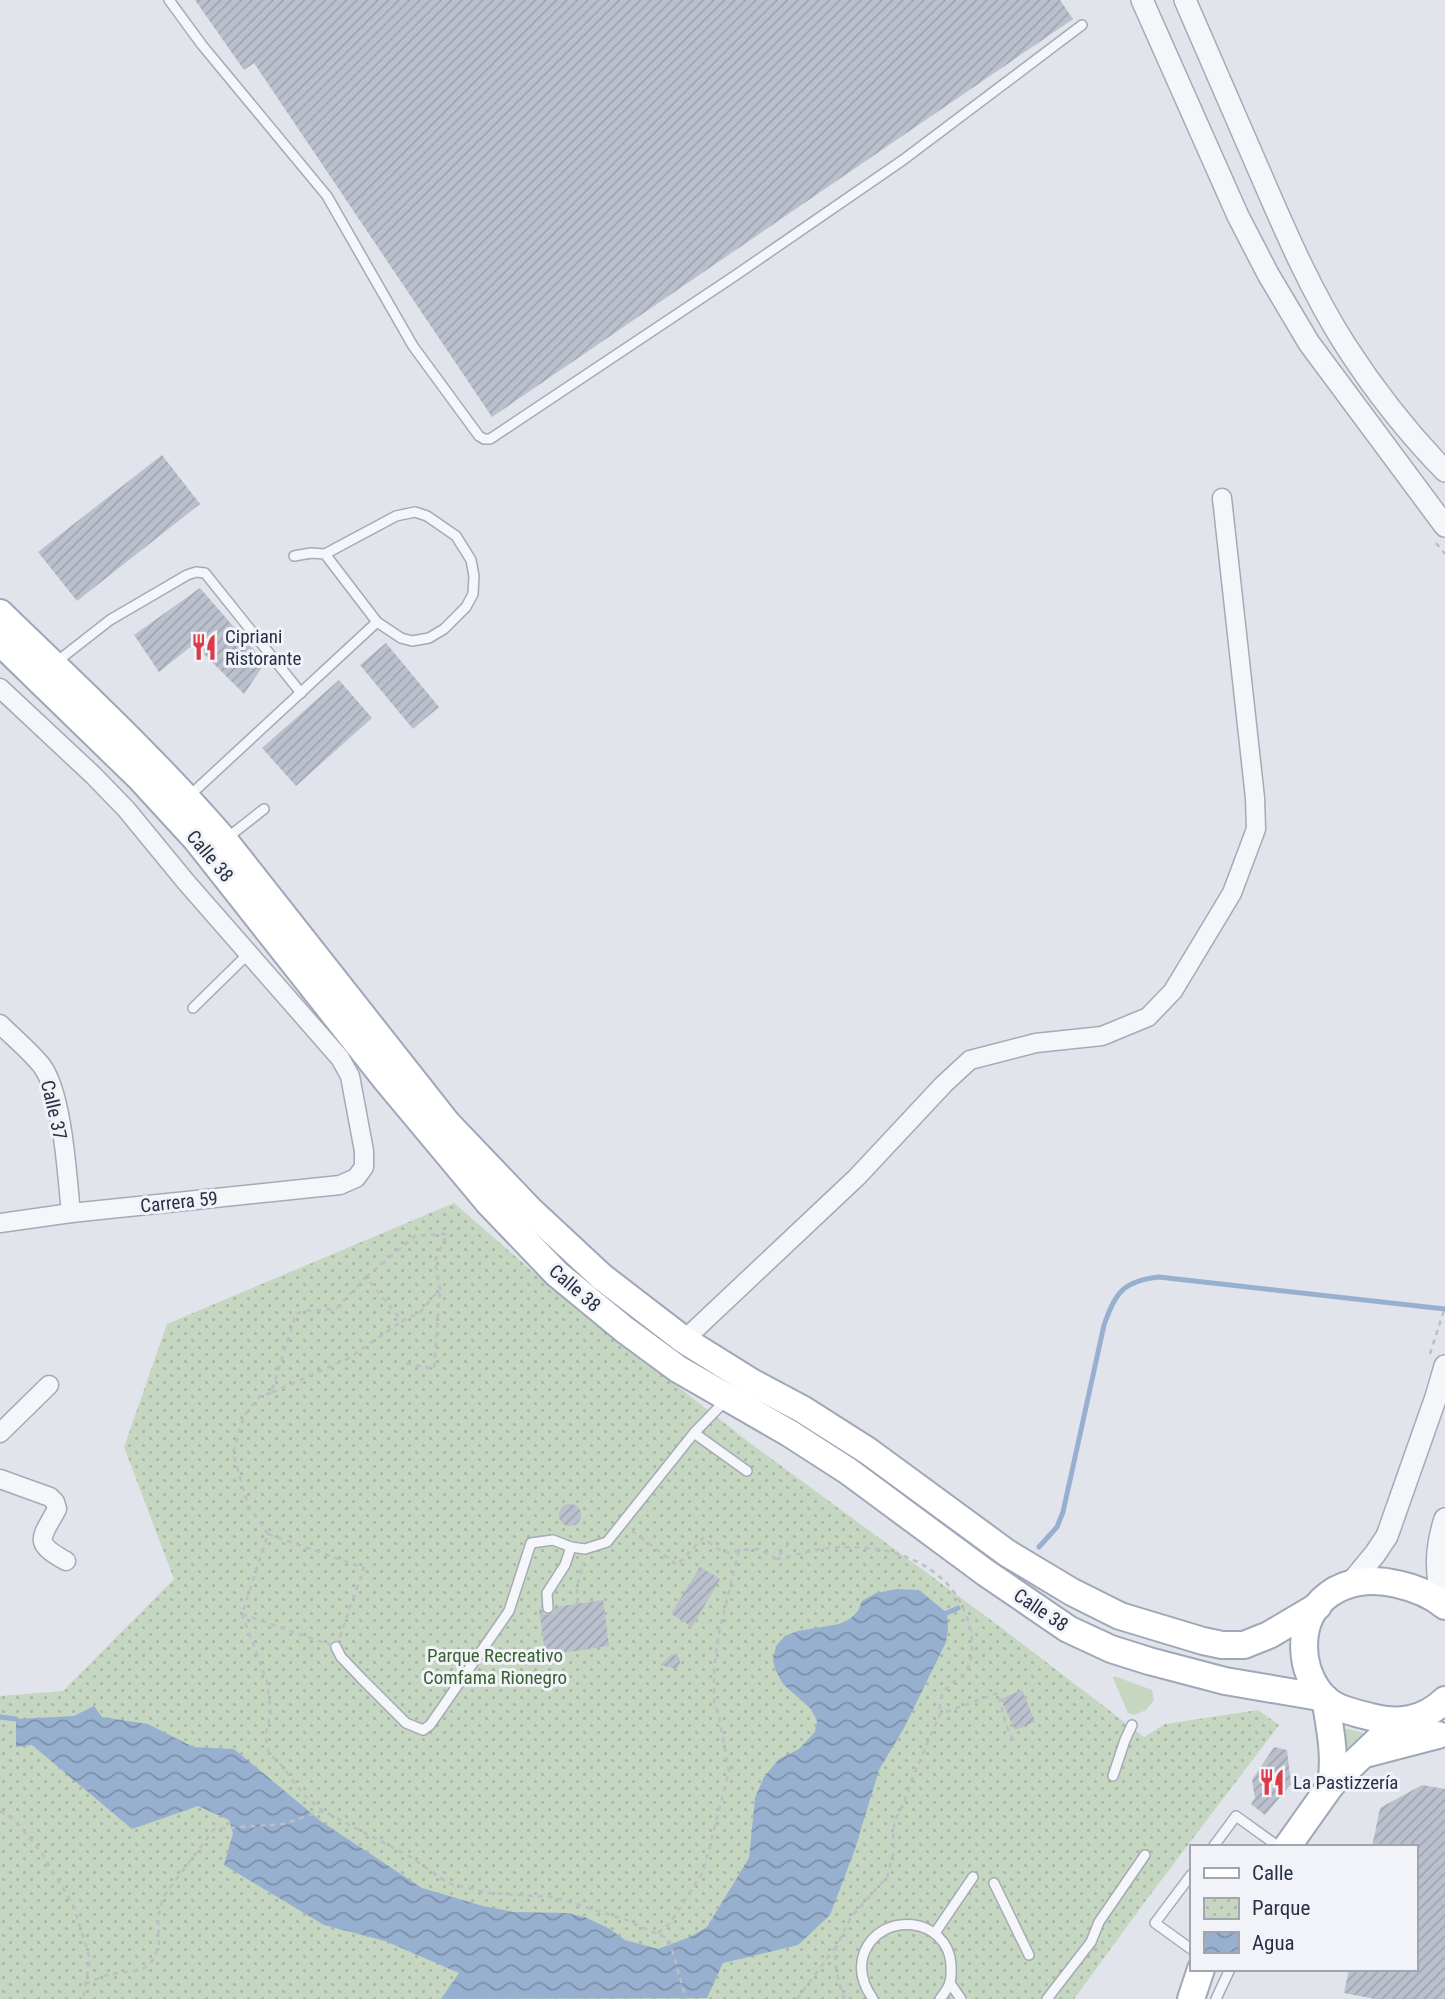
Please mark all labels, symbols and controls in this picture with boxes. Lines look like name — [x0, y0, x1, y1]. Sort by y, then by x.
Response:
place label: Cipriani Ristorante — [225, 625, 301, 670]
restaurant icon: Cipriani Ristorante — [189, 632, 219, 662]
street label: Calle 38 — [182, 825, 238, 887]
street label: Calle 37 — [36, 1078, 72, 1142]
street label: Carrera 59 — [139, 1186, 219, 1218]
street label: Calle 38 — [545, 1259, 605, 1317]
street label: Calle 38 — [1009, 1584, 1073, 1636]
park label: Parque Recreativo Comfama Rionegro — [423, 1644, 567, 1689]
restaurant icon: La Pastizzería — [1257, 1767, 1287, 1797]
place label: La Pastizzería — [1293, 1771, 1398, 1794]
legend — [1190, 1845, 1417, 1971]
text: Calle — [1252, 1861, 1294, 1885]
text: Parque — [1252, 1896, 1310, 1920]
text: Agua — [1252, 1931, 1295, 1955]

